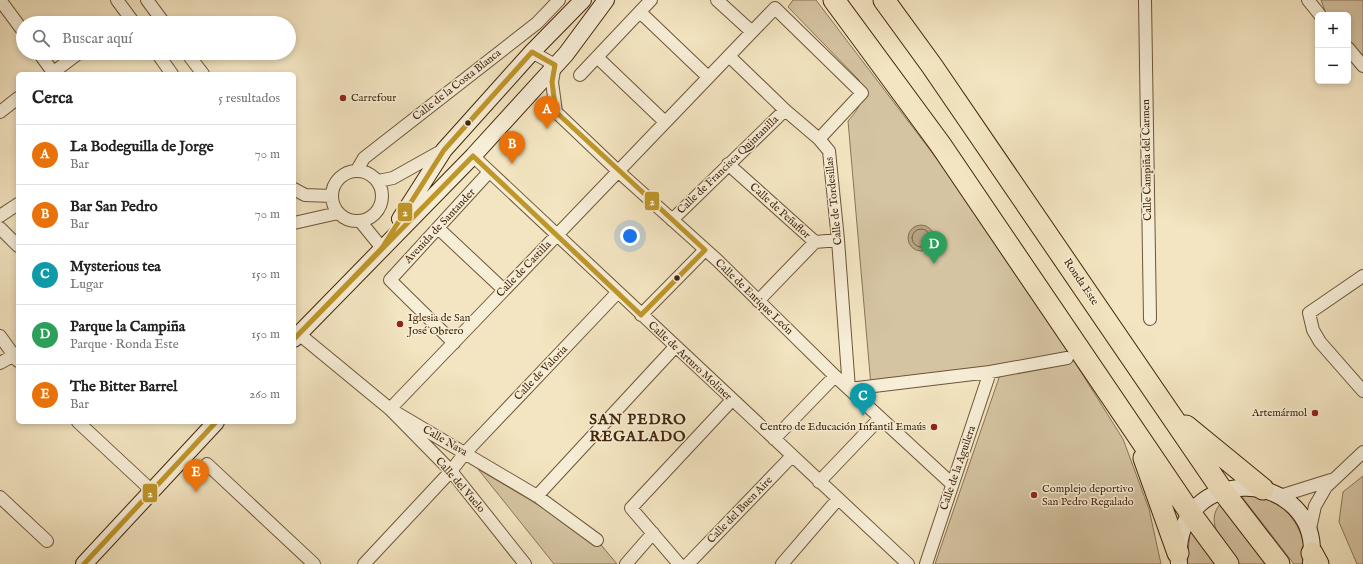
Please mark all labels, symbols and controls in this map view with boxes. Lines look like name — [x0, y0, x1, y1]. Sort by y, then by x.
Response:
map controls — [1315, 12, 1351, 84]
button: + — [1315, 12, 1351, 48]
search box — [16, 16, 296, 60]
icon: search — [30, 27, 52, 49]
text: Buscar aquí — [62, 29, 132, 48]
street label: Calle de la Costa Blanca — [410, 46, 504, 124]
button: − — [1315, 48, 1351, 84]
text: Cerca — [32, 88, 73, 109]
text: 5 resultados — [218, 90, 280, 107]
place label: Carrefour — [351, 91, 396, 105]
marker: Carrefour — [338, 93, 348, 103]
pin: A — [534, 96, 560, 129]
street label: Calle Campiña del Carmen — [1139, 99, 1155, 221]
street label: Calle de Francisca Quintanilla — [674, 113, 782, 217]
unlabelled marker — [463, 118, 473, 128]
pin: B — [499, 131, 525, 164]
text: La Bodeguilla de Jorge — [70, 137, 214, 156]
text: A — [41, 146, 49, 163]
text: 70 m — [255, 146, 280, 163]
text: Bar — [70, 156, 89, 173]
street label: Calle de Tordesillas — [822, 156, 846, 246]
street label: Calle de Peñaflor — [747, 180, 813, 242]
street label: Avenida de Santander — [401, 185, 478, 267]
line badge: 2 — [644, 191, 660, 211]
text: 2 — [649, 195, 655, 209]
text: Bar San Pedro — [70, 197, 158, 216]
line badge: 2 — [397, 202, 413, 222]
text: B — [41, 206, 49, 223]
text: 70 m — [255, 206, 280, 223]
text: 2 — [402, 206, 408, 220]
text: Bar — [70, 216, 89, 233]
your location — [620, 226, 640, 246]
pin: D — [921, 231, 947, 264]
street label: Calle de Castilla — [493, 238, 555, 300]
street label: Calle de Enrique León — [712, 256, 796, 338]
street label: Ronda Este — [1060, 256, 1102, 308]
text: Mysterious tea — [70, 257, 161, 276]
text: C — [40, 266, 50, 283]
text: 150 m — [251, 266, 280, 283]
unlabelled marker — [672, 273, 682, 283]
text: Lugar — [70, 276, 103, 293]
place label: Iglesia de San José Obrero — [406, 311, 470, 338]
text: Parque la Campiña — [70, 317, 185, 336]
street label: Calle de Arturo Moliner — [645, 318, 735, 404]
marker: Iglesia de San José Obrero — [395, 319, 405, 329]
text: D — [40, 326, 50, 343]
text: 150 m — [251, 326, 280, 343]
text: Parque · Ronda Este — [70, 336, 179, 353]
street label: Calle de Valoria — [511, 342, 571, 403]
text: The Bitter Barrel — [70, 377, 177, 396]
pin: C — [850, 383, 876, 416]
text: E — [40, 386, 50, 403]
text: 260 m — [249, 386, 280, 403]
text: Bar — [70, 396, 89, 413]
place label: Artemármol — [1251, 406, 1307, 420]
marker: Artemármol — [1310, 408, 1320, 418]
district label: SAN PEDRO REGALADO — [589, 410, 687, 446]
place label: Centro de Educación Infantil Emaús — [760, 420, 926, 434]
marker: Centro de Educación Infantil Emaús — [929, 422, 939, 432]
street label: Calle Nava — [420, 423, 470, 460]
street label: Calle de la Aguilera — [937, 424, 979, 512]
street label: Calle del Vuelo — [432, 454, 488, 516]
pin: E — [183, 459, 209, 492]
street label: Calle del Buen Aire — [704, 473, 776, 547]
place label: Complejo deportivo San Pedro Regalado — [1042, 482, 1134, 509]
line badge: 2 — [142, 483, 158, 503]
text: 2 — [147, 487, 153, 501]
marker: Complejo deportivo San Pedro Regalado — [1029, 490, 1039, 500]

